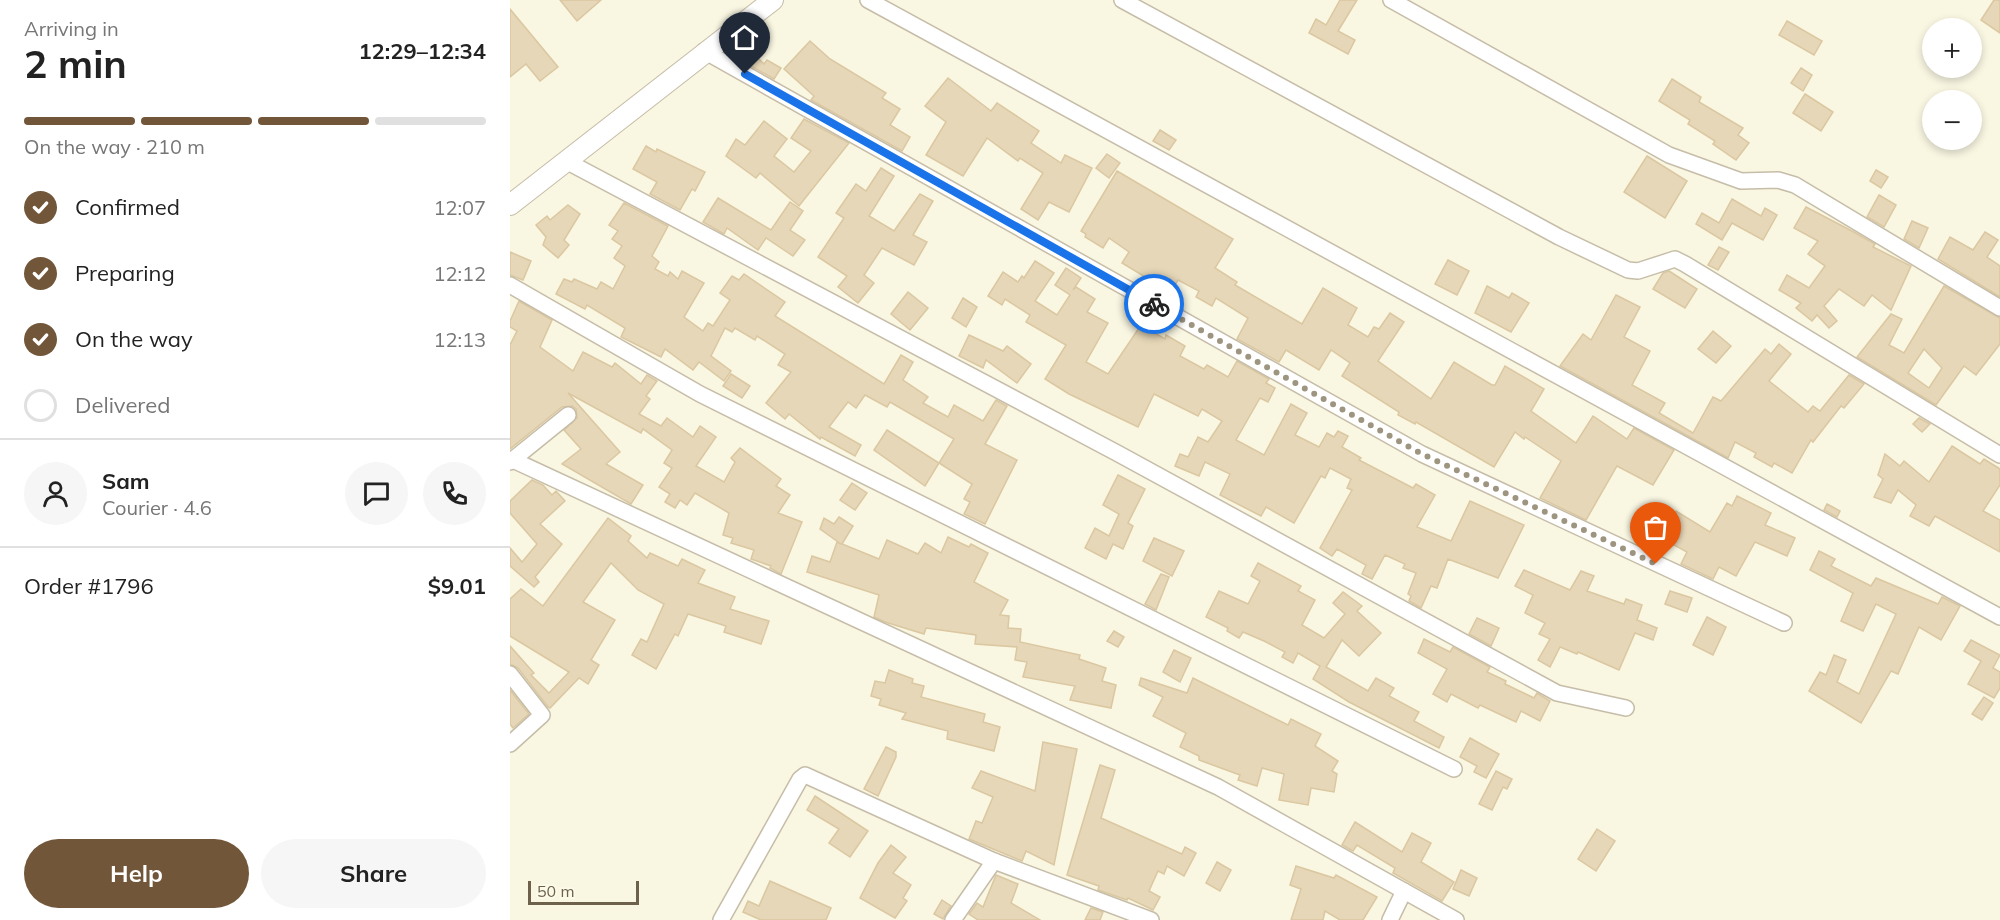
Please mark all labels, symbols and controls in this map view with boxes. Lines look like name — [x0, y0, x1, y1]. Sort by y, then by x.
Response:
pin — [719, 12, 770, 74]
text: Arriving in — [24, 16, 119, 41]
map controls — [1922, 18, 1982, 150]
button: + — [1922, 18, 1982, 78]
icon: home — [728, 21, 761, 54]
text: 12:29–12:34 — [358, 37, 486, 65]
text: 2 min — [24, 39, 127, 88]
button: − — [1922, 90, 1982, 150]
text: On the way · 210 m — [24, 134, 205, 159]
icon: check — [24, 191, 57, 224]
text: Confirmed — [75, 193, 180, 221]
text: 12:07 — [433, 195, 486, 220]
icon: check — [24, 257, 57, 290]
text: Preparing — [75, 259, 175, 287]
text: 12:12 — [433, 261, 486, 286]
courier — [1124, 274, 1184, 334]
icon: bike — [1138, 288, 1171, 321]
icon: check — [24, 323, 57, 356]
text: On the way — [75, 325, 193, 353]
text: 12:13 — [433, 327, 486, 352]
text: Delivered — [75, 391, 170, 419]
button: person — [24, 462, 87, 525]
button: chat — [345, 462, 408, 525]
button: phone — [423, 462, 486, 525]
text: Sam — [102, 467, 150, 495]
text: Courier · 4.6 — [102, 495, 212, 520]
pin — [1630, 502, 1681, 564]
icon: bag — [1639, 511, 1672, 544]
text: Order #1796 — [24, 572, 154, 600]
text: $9.01 — [428, 572, 486, 600]
button: Help — [24, 839, 249, 908]
button: Share — [261, 839, 486, 908]
scale bar — [528, 878, 639, 906]
text: 50 m — [537, 881, 574, 901]

